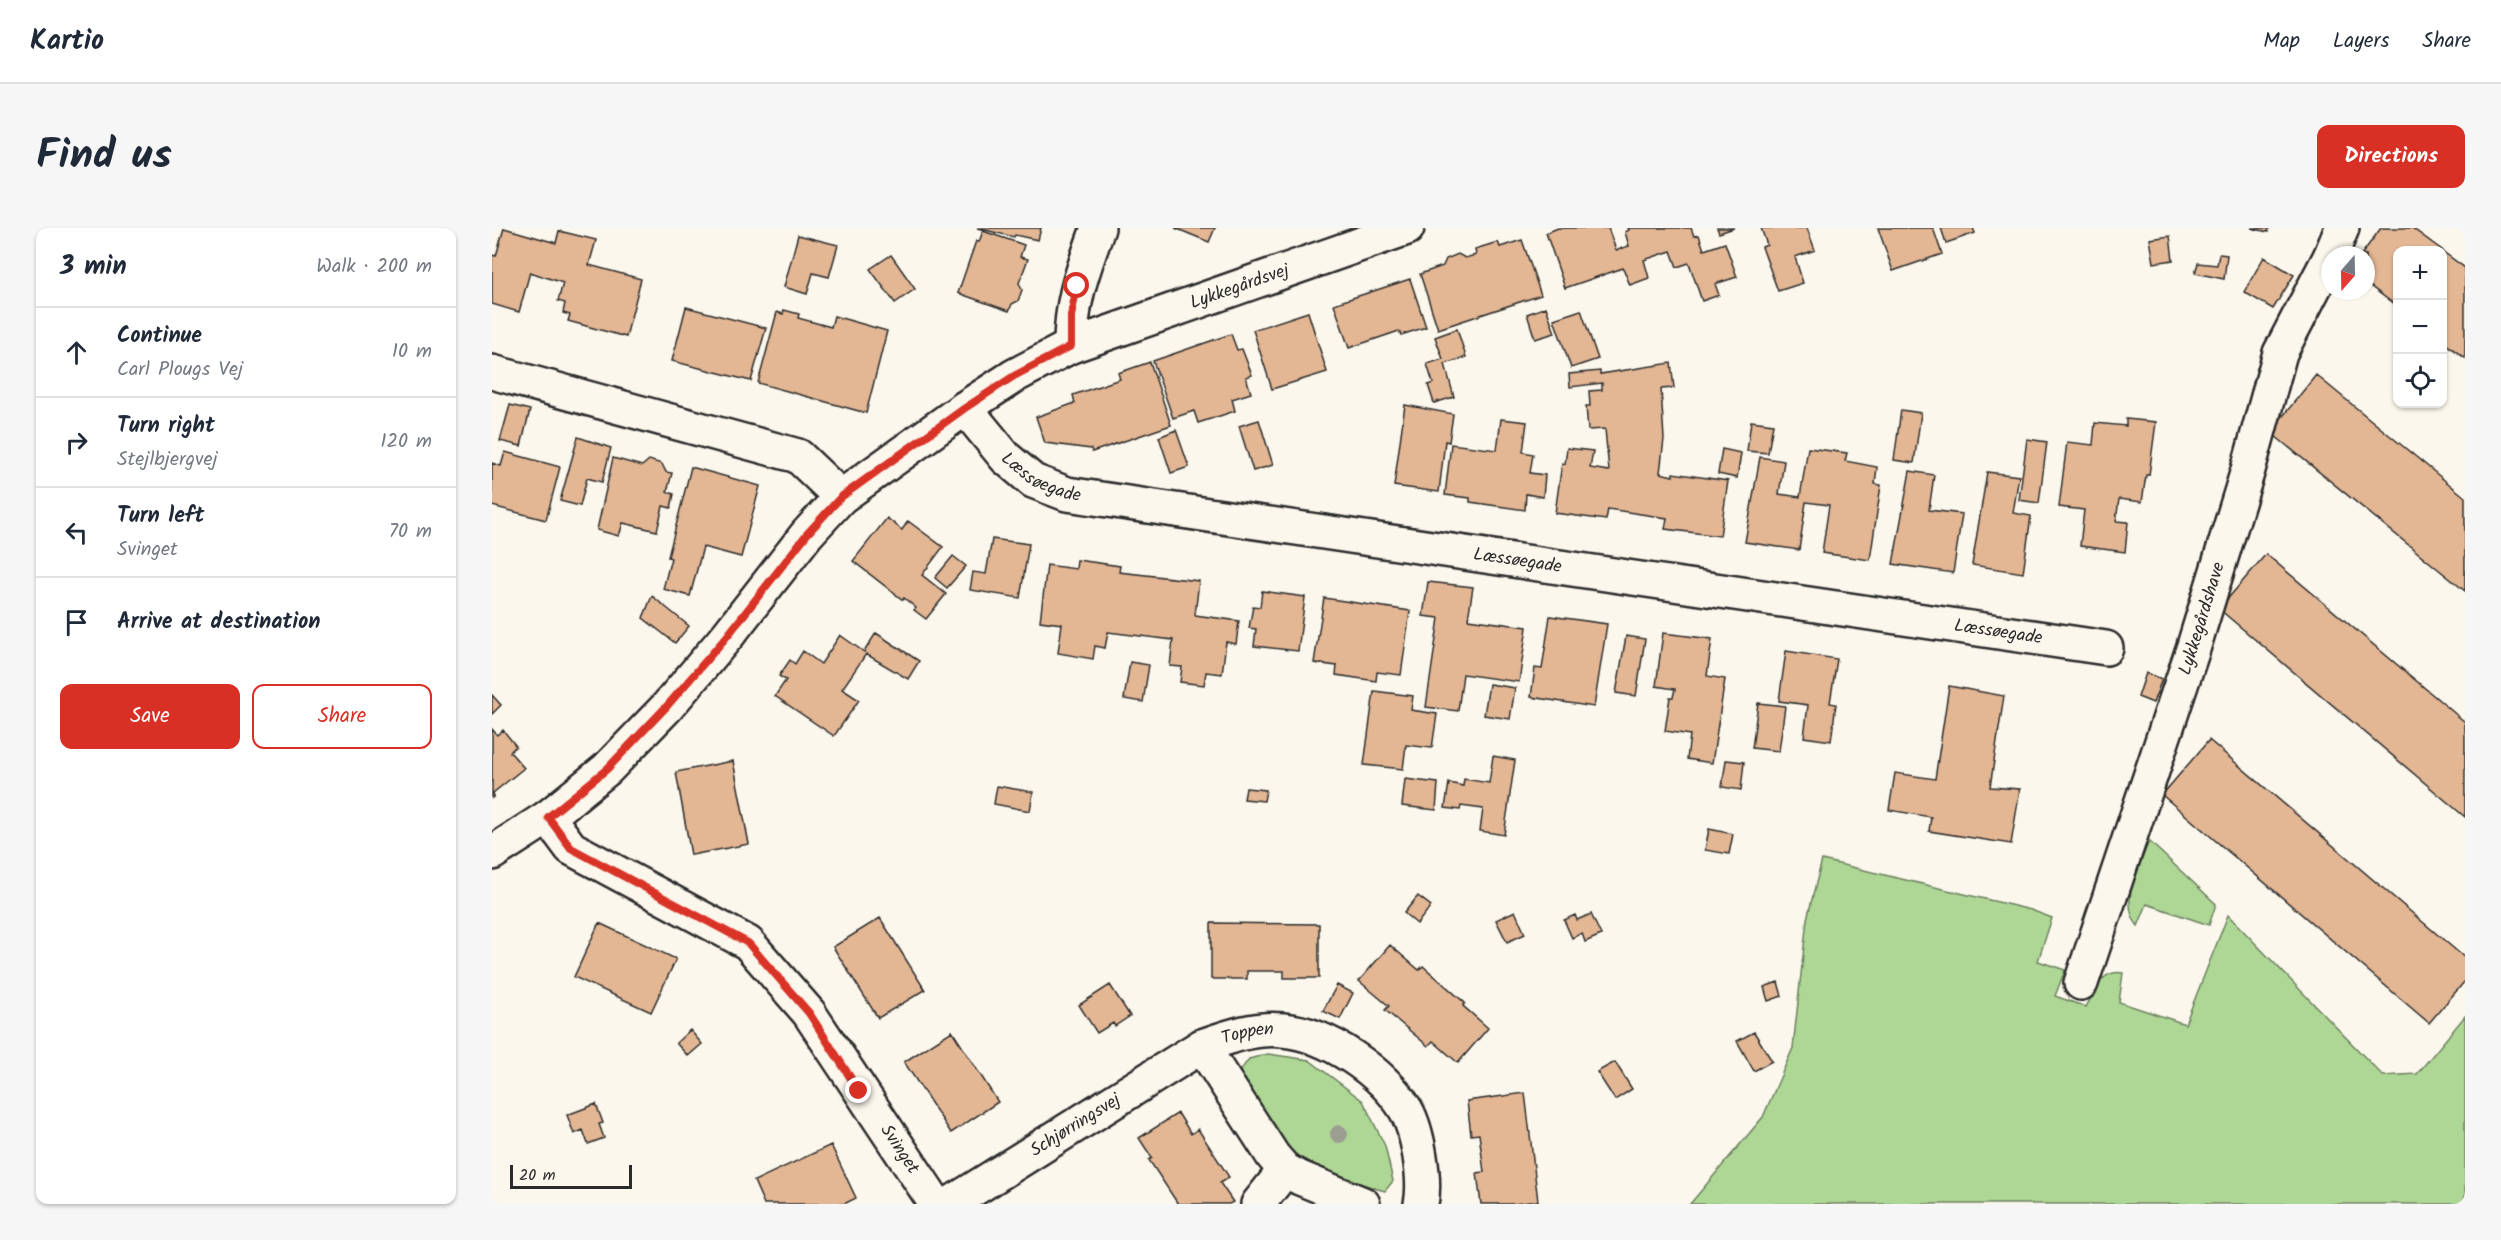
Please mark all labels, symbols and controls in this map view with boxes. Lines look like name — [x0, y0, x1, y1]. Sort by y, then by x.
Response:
text: Kartio — [30, 19, 104, 64]
text: Map — [2263, 25, 2300, 58]
text: Layers — [2333, 25, 2389, 58]
text: Share — [2422, 25, 2471, 58]
text: Find us — [36, 123, 172, 190]
button: Directions — [2317, 125, 2465, 188]
text: 3 min — [60, 246, 127, 288]
north arrow — [2321, 246, 2375, 300]
map controls — [2393, 246, 2447, 408]
button: + — [2393, 246, 2447, 300]
text: Walk · 200 m — [316, 251, 432, 283]
street label: Lykkegårdsvej — [1186, 256, 1294, 318]
route start — [1063, 272, 1089, 298]
button: − — [2393, 300, 2447, 354]
text: Continue — [117, 319, 202, 354]
icon: ahead — [60, 336, 93, 369]
text: 10 m — [392, 336, 432, 368]
text: Carl Plougs Vej — [117, 354, 243, 386]
button: locate — [2393, 354, 2447, 408]
text: Turn right — [117, 409, 215, 444]
icon: right — [60, 426, 93, 459]
text: 120 m — [380, 426, 432, 458]
text: Stejlbjergvej — [117, 444, 218, 476]
street label: Læssøegade — [994, 445, 1083, 510]
text: Turn left — [117, 499, 204, 534]
icon: left — [60, 516, 93, 549]
text: 70 m — [389, 516, 432, 548]
text: Svinget — [117, 534, 178, 566]
street label: Læssøegade — [1471, 540, 1564, 582]
street label: Lykkegårdshave — [2171, 559, 2233, 679]
text: Arrive at destination — [117, 605, 320, 640]
icon: arrive — [60, 606, 93, 639]
street label: Læssøegade — [1952, 611, 2044, 653]
button: Save — [60, 684, 240, 749]
button: Share — [252, 684, 432, 749]
street label: Toppen — [1218, 1015, 1274, 1053]
route end — [845, 1077, 871, 1103]
street label: Schjørringsvej — [1024, 1085, 1128, 1165]
street label: Svinget — [872, 1118, 927, 1181]
scale bar — [510, 1162, 632, 1190]
text: 20 m — [519, 1163, 555, 1188]

